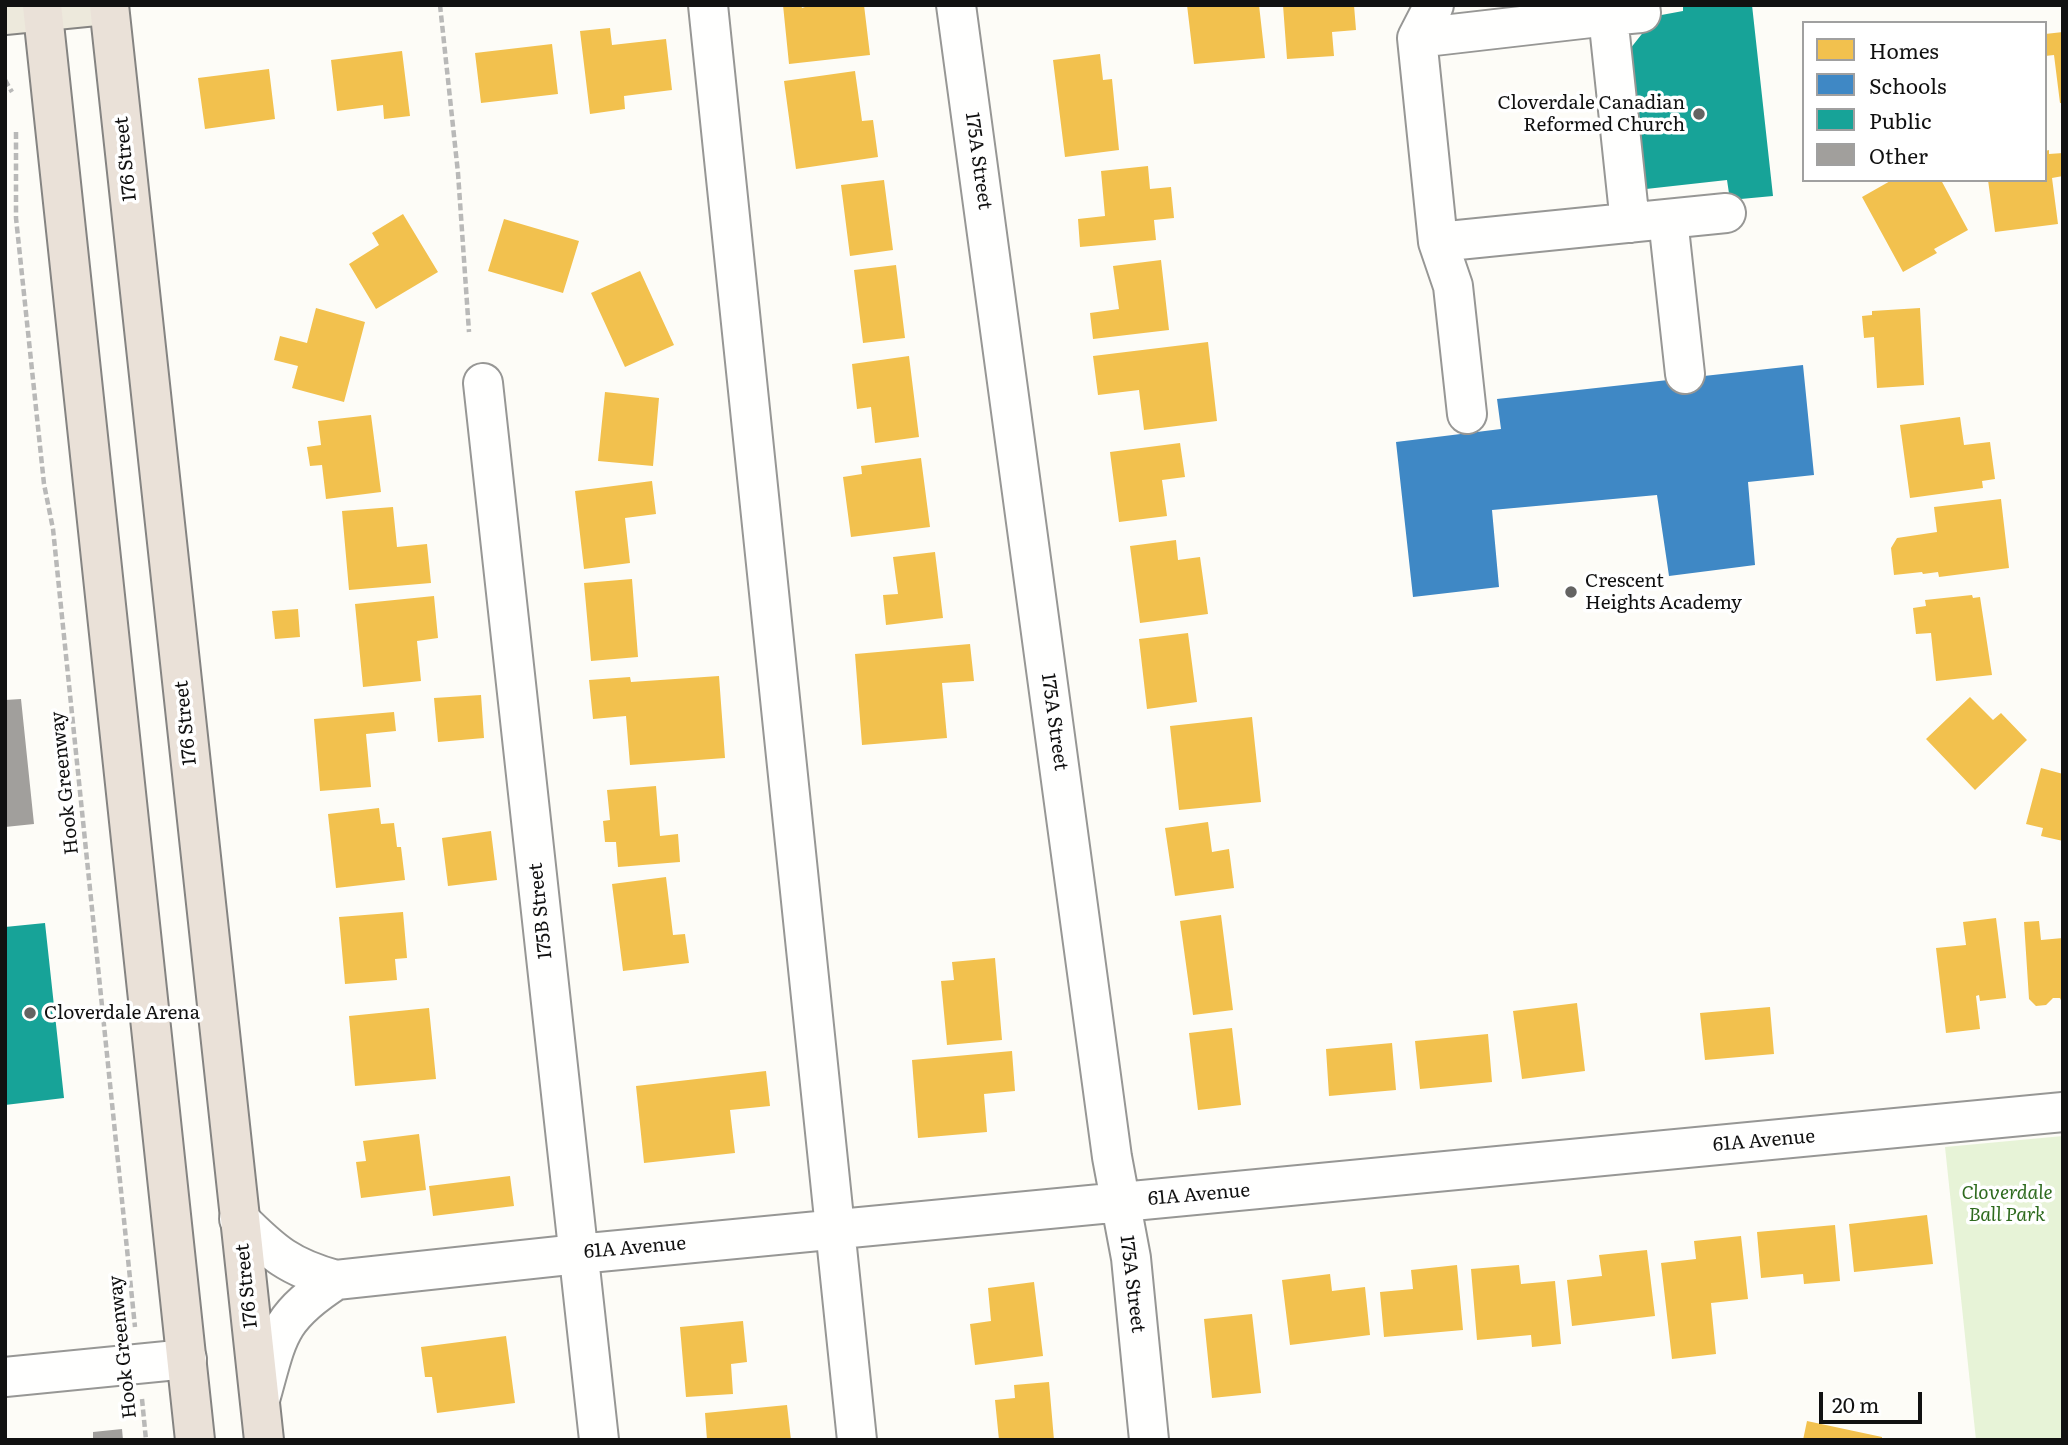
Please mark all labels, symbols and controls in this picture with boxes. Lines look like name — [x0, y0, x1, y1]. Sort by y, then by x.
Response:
legend — [1802, 21, 2047, 182]
text: Homes — [1869, 34, 1939, 65]
text: Schools — [1869, 69, 1947, 100]
place label: Cloverdale Canadian Reformed Church — [1498, 92, 1685, 136]
text: Public — [1869, 104, 1931, 135]
marker: Cloverdale Canadian Reformed Church — [1691, 106, 1707, 122]
street label: 175A Street — [960, 111, 996, 211]
street label: 176 Street — [110, 115, 142, 203]
text: Other — [1869, 139, 1928, 170]
place label: Crescent Heights Academy — [1585, 570, 1742, 614]
marker: Crescent Heights Academy — [1563, 584, 1579, 600]
street label: 175A Street — [1036, 672, 1072, 772]
street label: 176 Street — [170, 679, 202, 767]
street label: Hook Greenway — [46, 710, 84, 856]
street label: 175B Street — [525, 862, 557, 960]
place label: Cloverdale Arena — [44, 1002, 200, 1024]
marker: Cloverdale Arena — [22, 1005, 38, 1021]
street label: 61A Avenue — [1712, 1125, 1816, 1157]
street label: 61A Avenue — [1147, 1179, 1251, 1211]
park label: Cloverdale Ball Park — [1962, 1182, 2052, 1226]
street label: 61A Avenue — [583, 1232, 687, 1264]
street label: 175A Street — [1115, 1234, 1149, 1334]
street label: 176 Street — [231, 1242, 263, 1330]
street label: Hook Greenway — [104, 1274, 142, 1420]
scale bar — [1823, 1378, 1926, 1422]
text: 20 m — [1832, 1388, 1879, 1419]

